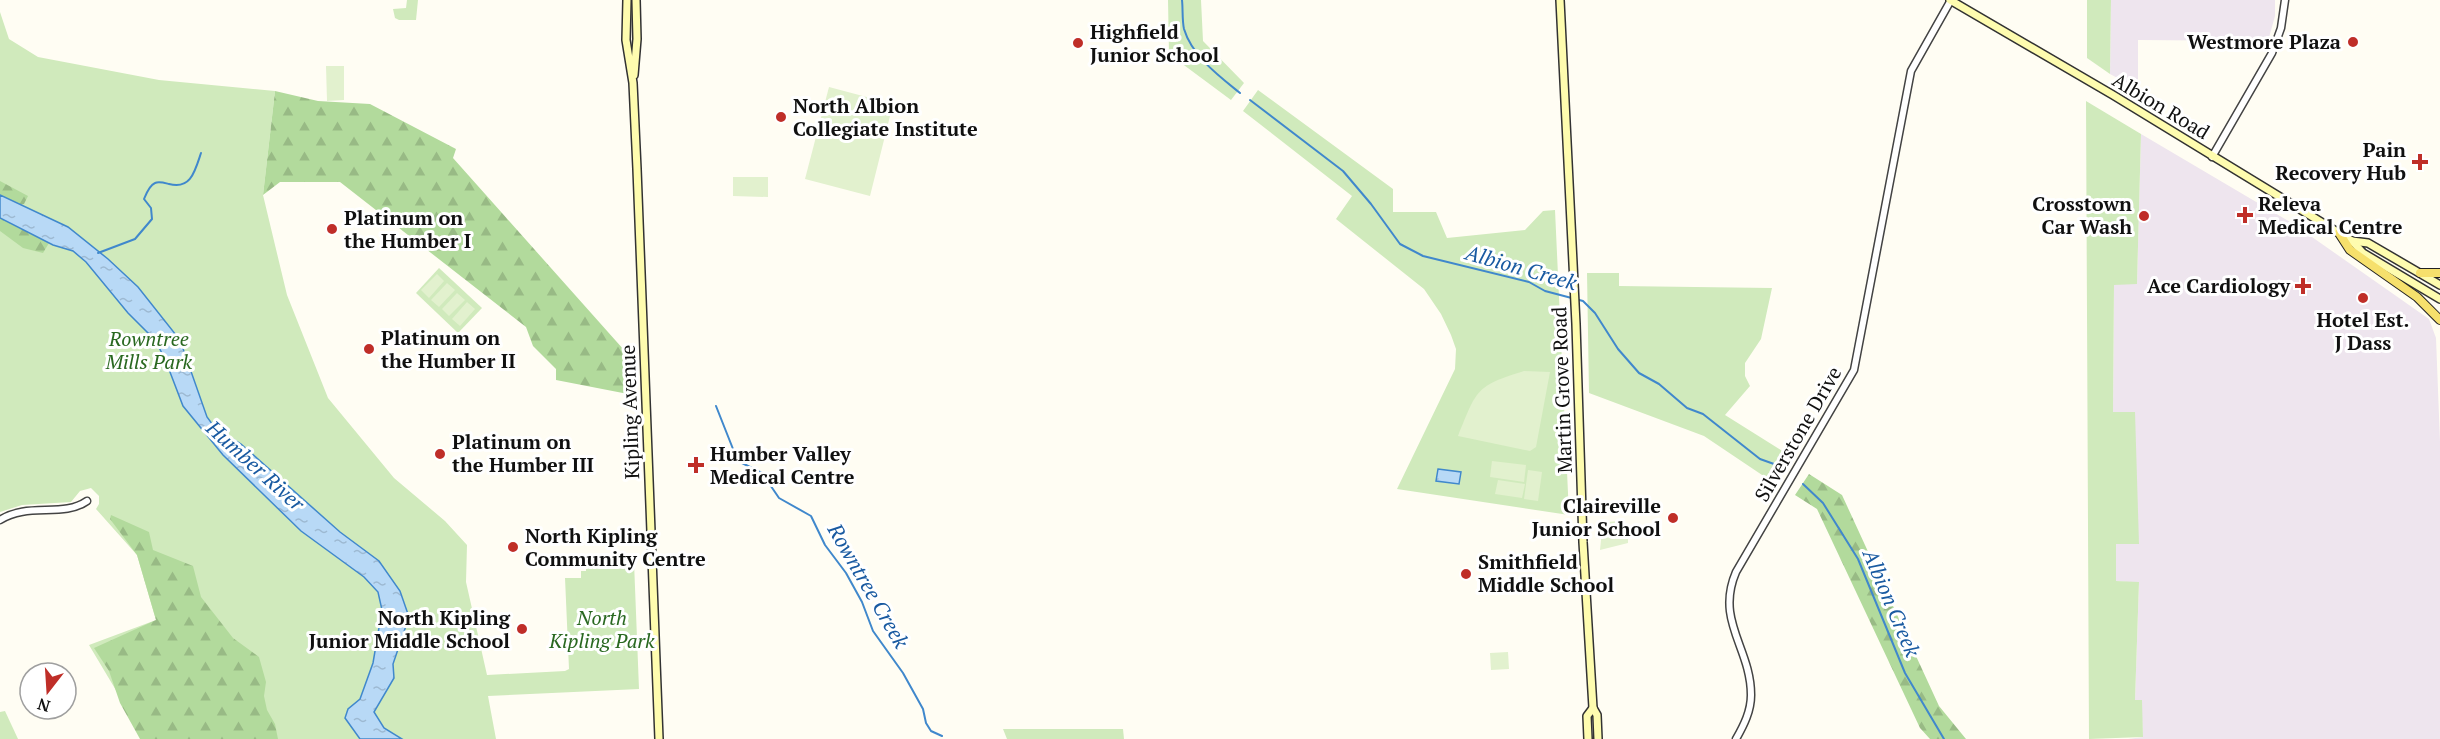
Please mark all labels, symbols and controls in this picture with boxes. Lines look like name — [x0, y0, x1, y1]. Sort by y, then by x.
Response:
place label: Highfield Junior School — [1090, 18, 1220, 68]
place label: Westmore Plaza — [2187, 28, 2341, 55]
marker: Westmore Plaza — [2346, 35, 2360, 49]
marker: Highfield Junior School — [1071, 36, 1085, 50]
street label: Albion Road — [2108, 66, 2215, 145]
place label: North Albion Collegiate Institute — [793, 92, 978, 142]
marker: North Albion Collegiate Institute — [774, 110, 788, 124]
place label: Pain Recovery Hub — [2275, 136, 2406, 186]
marker: Pain Recovery Hub — [2411, 153, 2429, 171]
place label: Crosstown Car Wash — [2032, 190, 2132, 240]
place label: Releva Medical Centre — [2258, 190, 2403, 240]
place label: Platinum on the Humber I — [344, 204, 471, 254]
marker: Releva Medical Centre — [2236, 206, 2254, 224]
marker: Crosstown Car Wash — [2137, 209, 2151, 223]
marker: Platinum on the Humber I — [325, 222, 339, 236]
water label: Albion Creek — [1460, 237, 1581, 297]
place label: Ace Cardiology — [2147, 272, 2290, 299]
marker: Ace Cardiology — [2294, 277, 2312, 295]
marker: Hotel Est. J Dass — [2356, 291, 2370, 305]
street label: Martin Grove Road — [1545, 306, 1578, 474]
place label: Hotel Est. J Dass — [2317, 306, 2409, 356]
place label: Platinum on the Humber II — [381, 324, 516, 374]
park label: Rowntree Mills Park — [105, 325, 193, 375]
marker: Platinum on the Humber II — [362, 342, 376, 356]
street label: Kipling Avenue — [614, 344, 645, 480]
street label: Silverstone Drive — [1748, 361, 1847, 506]
water label: Humber River — [200, 413, 311, 517]
place label: Platinum on the Humber III — [452, 428, 594, 478]
place label: Humber Valley Medical Centre — [710, 440, 855, 490]
marker: Platinum on the Humber III — [433, 447, 447, 461]
marker: Humber Valley Medical Centre — [687, 456, 705, 474]
place label: Claireville Junior School — [1532, 492, 1661, 542]
marker: Claireville Junior School — [1666, 511, 1680, 525]
water label: Rowntree Creek — [821, 517, 916, 654]
place label: North Kipling Community Centre — [525, 522, 706, 572]
marker: North Kipling Community Centre — [506, 540, 520, 554]
water label: Albion Creek — [1856, 542, 1928, 662]
place label: Smithfield Middle School — [1478, 548, 1614, 598]
marker: Smithfield Middle School — [1459, 567, 1473, 581]
place label: North Kipling Junior Middle School — [309, 604, 511, 654]
park label: North Kipling Park — [548, 604, 655, 654]
marker: North Kipling Junior Middle School — [515, 622, 529, 636]
north arrow — [18, 661, 78, 721]
text: N — [35, 693, 53, 718]

